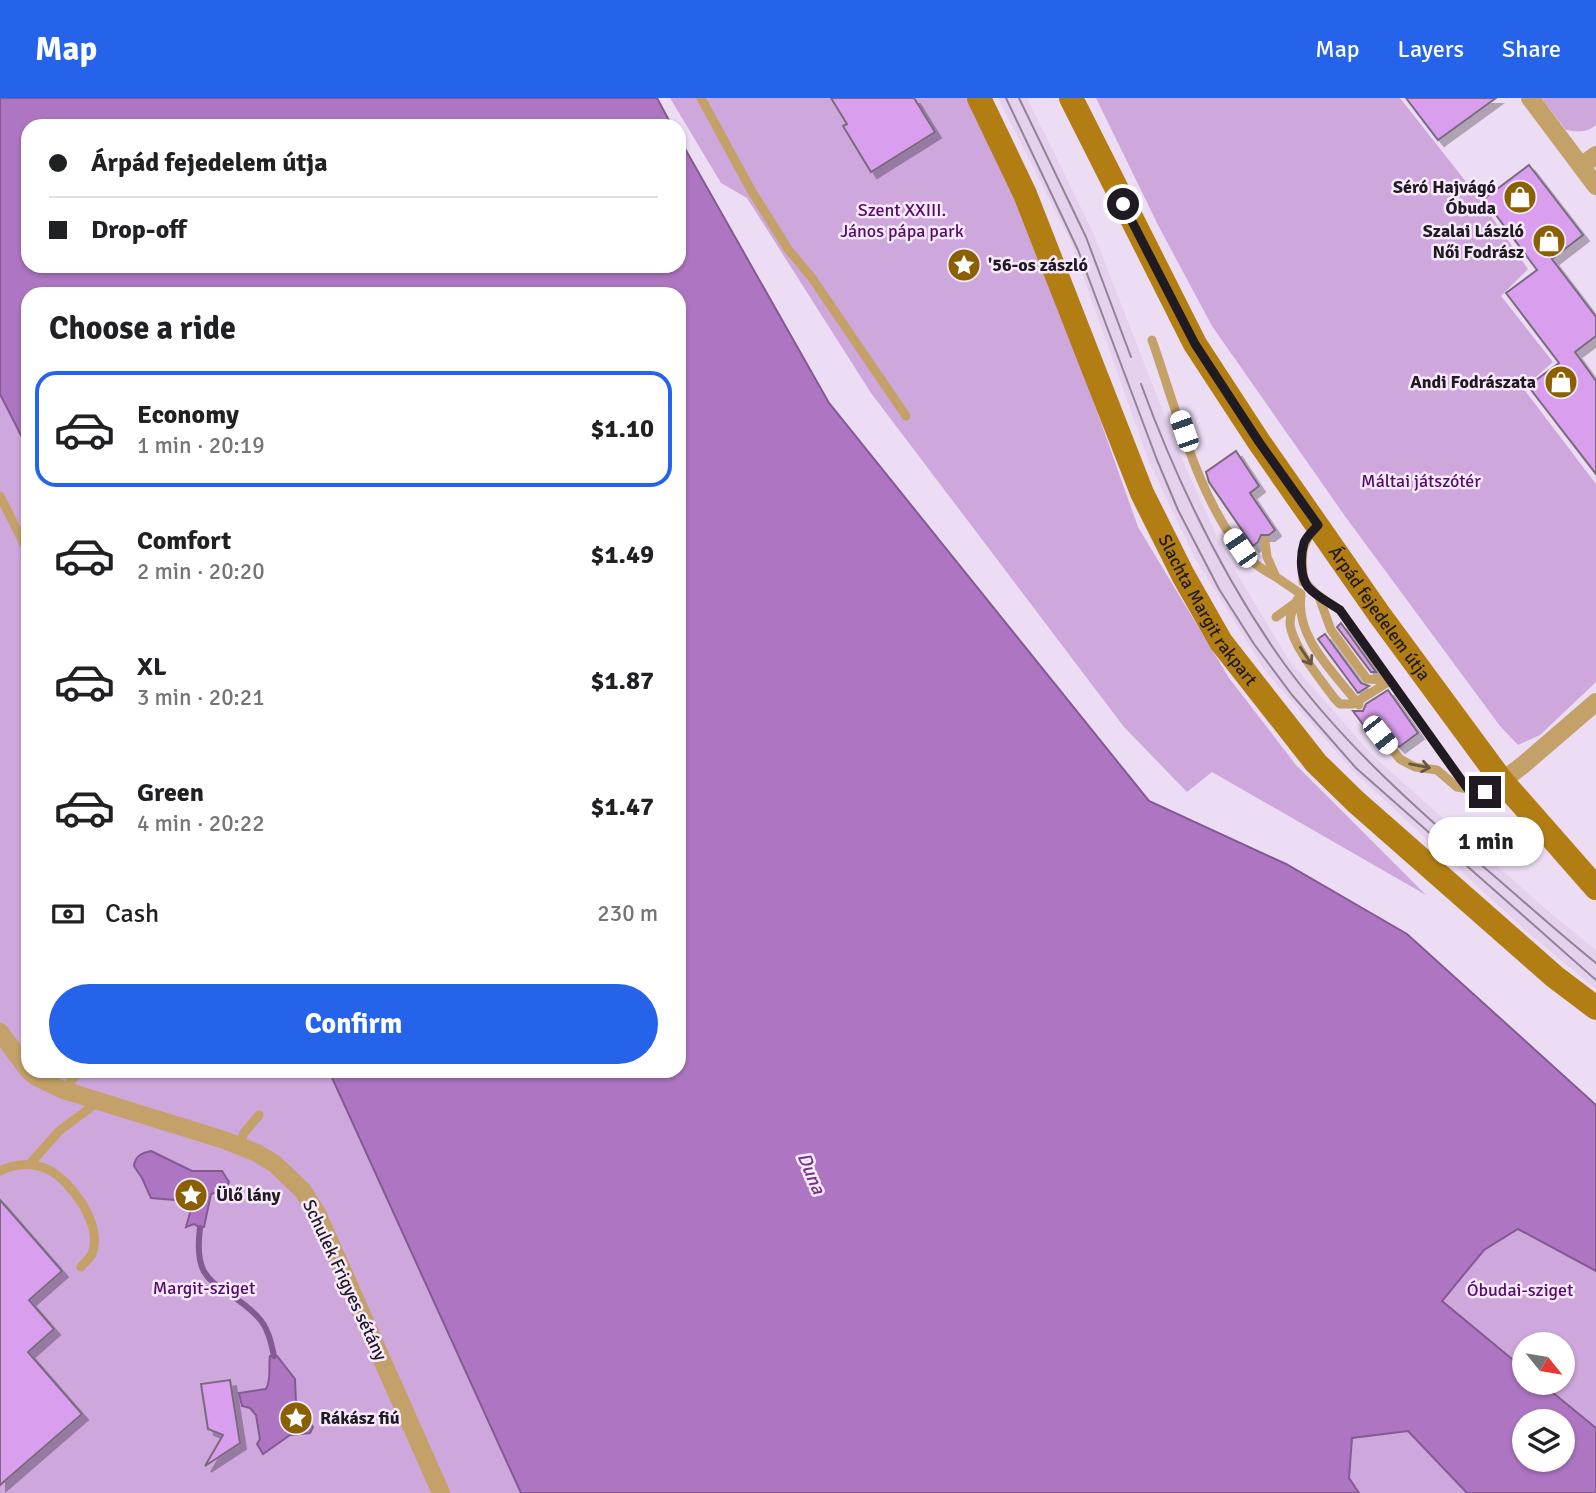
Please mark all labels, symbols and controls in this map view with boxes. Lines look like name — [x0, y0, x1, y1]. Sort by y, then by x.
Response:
text: Map — [35, 29, 97, 70]
text: Map — [1315, 34, 1360, 64]
text: Layers — [1398, 34, 1464, 64]
text: Share — [1502, 34, 1561, 64]
text: Árpád fejedelem útja — [91, 147, 328, 179]
place label: Séró Hajvágó Óbuda — [1393, 176, 1496, 219]
shop icon: Séró Hajvágó Óbuda — [1501, 178, 1539, 216]
route start — [1107, 188, 1139, 220]
park label: Szent XXIII. János pápa park — [840, 199, 964, 242]
text: Drop-off — [91, 214, 187, 246]
place label: Szalai László Női Fodrász — [1423, 220, 1524, 263]
shop icon: Szalai László Női Fodrász — [1530, 222, 1568, 260]
place icon: '56-os zászló — [945, 246, 983, 284]
place label: '56-os zászló — [988, 254, 1088, 276]
text: Choose a ride — [49, 309, 236, 348]
shop icon: Andi Fodrászata — [1542, 363, 1580, 401]
place label: Andi Fodrászata — [1410, 371, 1536, 393]
icon: car — [53, 398, 116, 461]
text: Economy — [137, 399, 239, 431]
car — [1168, 408, 1201, 454]
text: $1.10 — [590, 413, 654, 445]
text: 1 min · 20:19 — [137, 431, 265, 460]
park label: Máltai játszótér — [1361, 470, 1481, 492]
icon: car — [53, 524, 116, 587]
text: Comfort — [137, 525, 231, 557]
car — [1220, 525, 1261, 571]
street label: Slachta Margit rakpart — [1154, 531, 1262, 690]
text: $1.49 — [590, 539, 654, 571]
street label: Árpád fejedelem útja — [1324, 542, 1435, 685]
text: 2 min · 20:20 — [137, 557, 265, 586]
one-way arrow — [1299, 645, 1313, 665]
icon: car — [53, 650, 116, 713]
text: XL — [137, 651, 167, 683]
text: $1.87 — [590, 665, 654, 697]
text: 3 min · 20:21 — [137, 683, 265, 712]
car — [1359, 712, 1402, 758]
one-way arrow — [1409, 761, 1431, 774]
icon: car — [53, 776, 116, 839]
route end — [1469, 776, 1501, 808]
text: Green — [137, 777, 204, 809]
text: $1.47 — [590, 791, 654, 823]
text: 4 min · 20:22 — [137, 809, 265, 838]
callout: 1 min — [1427, 816, 1543, 866]
text: 1 min — [1458, 827, 1514, 856]
icon: cash — [49, 895, 87, 933]
text: Cash — [105, 898, 159, 930]
text: 230 m — [597, 899, 658, 928]
button: Confirm — [49, 984, 658, 1064]
water label: Duna — [792, 1149, 831, 1199]
place icon: Ülő lány — [172, 1176, 210, 1214]
place label: Ülő lány — [216, 1184, 281, 1206]
street label: Schulek Frigyes sétány — [298, 1196, 392, 1364]
park label: Margit-sziget — [153, 1277, 255, 1299]
park label: Óbudai-sziget — [1467, 1279, 1573, 1301]
north arrow — [1512, 1332, 1575, 1395]
map controls — [1512, 1332, 1575, 1472]
place icon: Rákász fiú — [277, 1399, 315, 1437]
place label: Rákász fiú — [320, 1407, 400, 1429]
button: layers — [1512, 1409, 1575, 1472]

